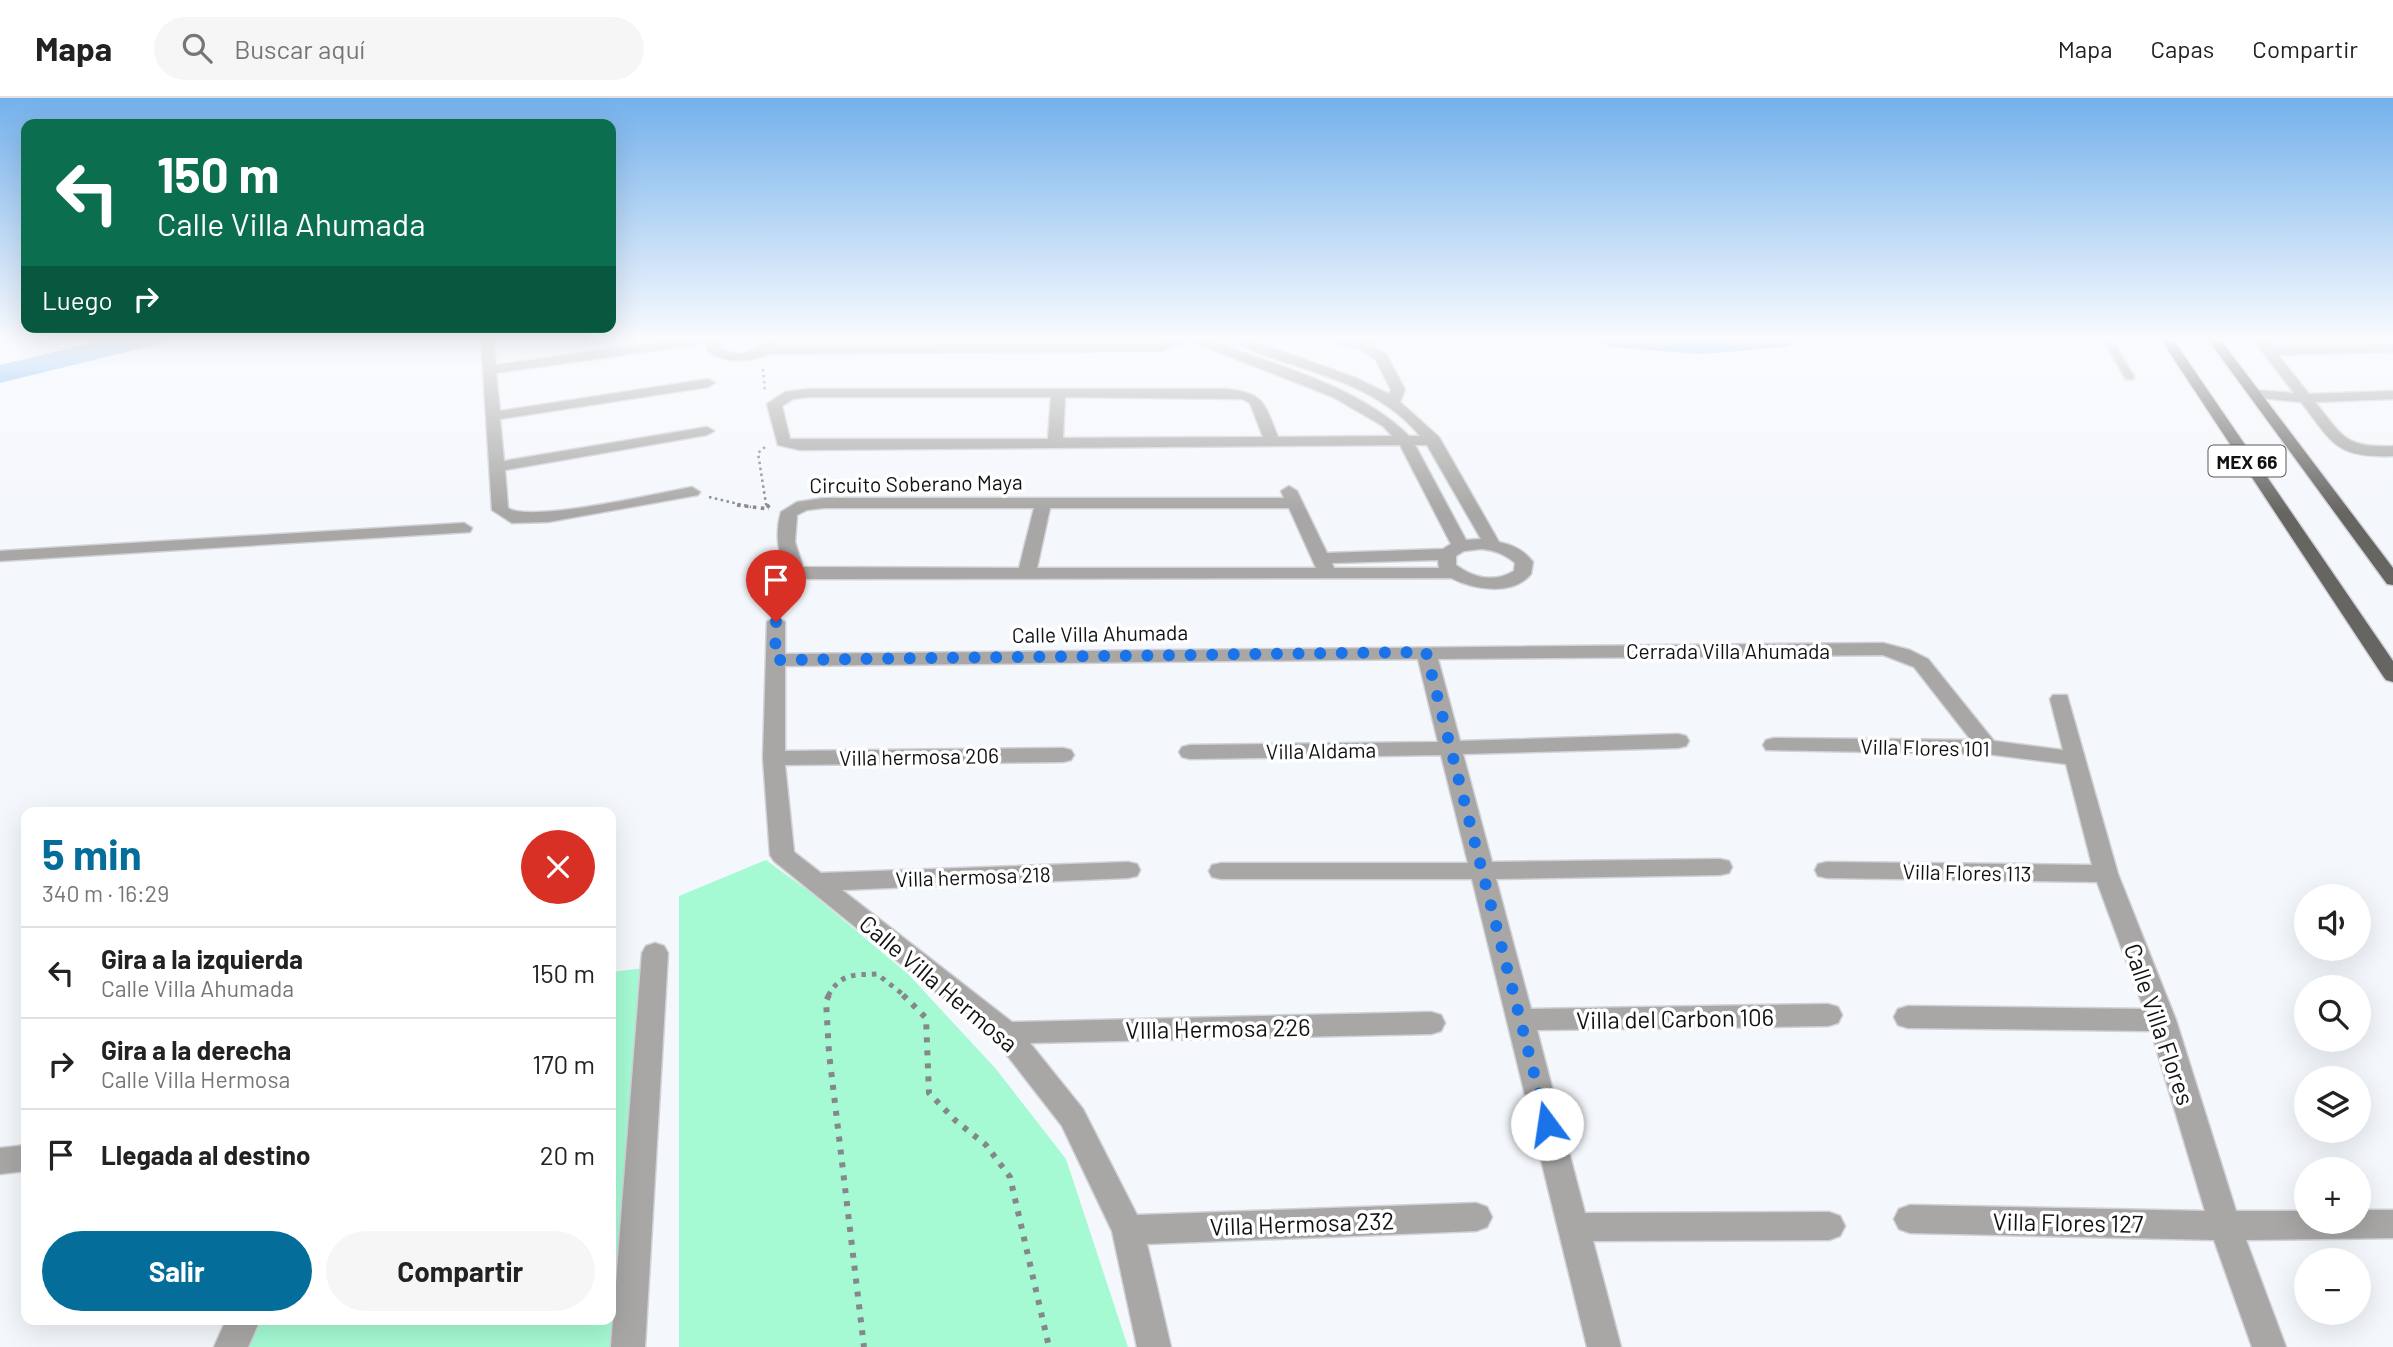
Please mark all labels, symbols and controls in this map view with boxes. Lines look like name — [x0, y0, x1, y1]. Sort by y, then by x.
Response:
search box — [154, 17, 644, 80]
text: Mapa — [35, 28, 112, 68]
icon: search — [178, 29, 216, 67]
text: Buscar aquí — [234, 33, 365, 64]
text: Mapa — [2058, 34, 2113, 63]
text: Capas — [2151, 34, 2214, 63]
text: Compartir — [2252, 34, 2358, 63]
text: 150 m — [157, 144, 279, 203]
icon: left — [42, 147, 133, 238]
text: Calle Villa Ahumada — [157, 204, 426, 242]
icon: right — [127, 280, 165, 318]
text: Luego — [42, 284, 113, 315]
road number: MEX 66 — [2208, 446, 2286, 476]
street label: Circuito Soberano Maya — [809, 469, 1023, 497]
pin — [746, 550, 806, 622]
icon: arrive — [757, 561, 795, 599]
street label: Calle Villa Ahumada — [1012, 619, 1188, 647]
street label: Cerrada Villa Ahumada — [1626, 638, 1830, 663]
street label: Villa Flores 101 — [1860, 733, 1990, 761]
street label: Villa Aldama — [1266, 737, 1376, 763]
street label: Villa hermosa 206 — [839, 742, 999, 770]
text: 5 min — [42, 828, 142, 878]
button: close — [521, 830, 595, 904]
street label: Villa Flores 113 — [1902, 858, 2032, 886]
street label: Villa hermosa 218 — [895, 861, 1051, 891]
text: 340 m · 16:29 — [42, 879, 169, 907]
map controls — [2294, 884, 2371, 1325]
button: sound — [2294, 884, 2371, 961]
street label: Calle Villa Hermosa — [854, 908, 1024, 1058]
street label: Calle Villa Flores — [2119, 940, 2201, 1108]
text: Gira a la izquierda — [101, 943, 303, 974]
icon: left — [42, 954, 80, 992]
text: 150 m — [531, 957, 595, 988]
text: Calle Villa Ahumada — [101, 974, 294, 1002]
button: search — [2294, 975, 2371, 1052]
street label: Villa del Carbon 106 — [1576, 1002, 1774, 1034]
street label: VIlla Hermosa 226 — [1125, 1012, 1311, 1044]
text: Gira a la derecha — [101, 1034, 291, 1065]
icon: right — [42, 1045, 80, 1083]
text: 170 m — [532, 1048, 595, 1079]
text: Calle Villa Hermosa — [101, 1065, 290, 1093]
button: layers — [2294, 1066, 2371, 1143]
position arrow — [1510, 1087, 1584, 1161]
icon: arrive — [42, 1136, 80, 1174]
text: Llegada al destino — [101, 1139, 310, 1170]
text: 20 m — [540, 1139, 595, 1170]
button: + — [2294, 1157, 2371, 1234]
street label: Villa Hermosa 232 — [1209, 1205, 1395, 1241]
street label: Villa Flores 127 — [1992, 1206, 2144, 1238]
button: Salir — [42, 1231, 312, 1311]
button: Compartir — [326, 1231, 595, 1311]
button: − — [2294, 1248, 2371, 1325]

